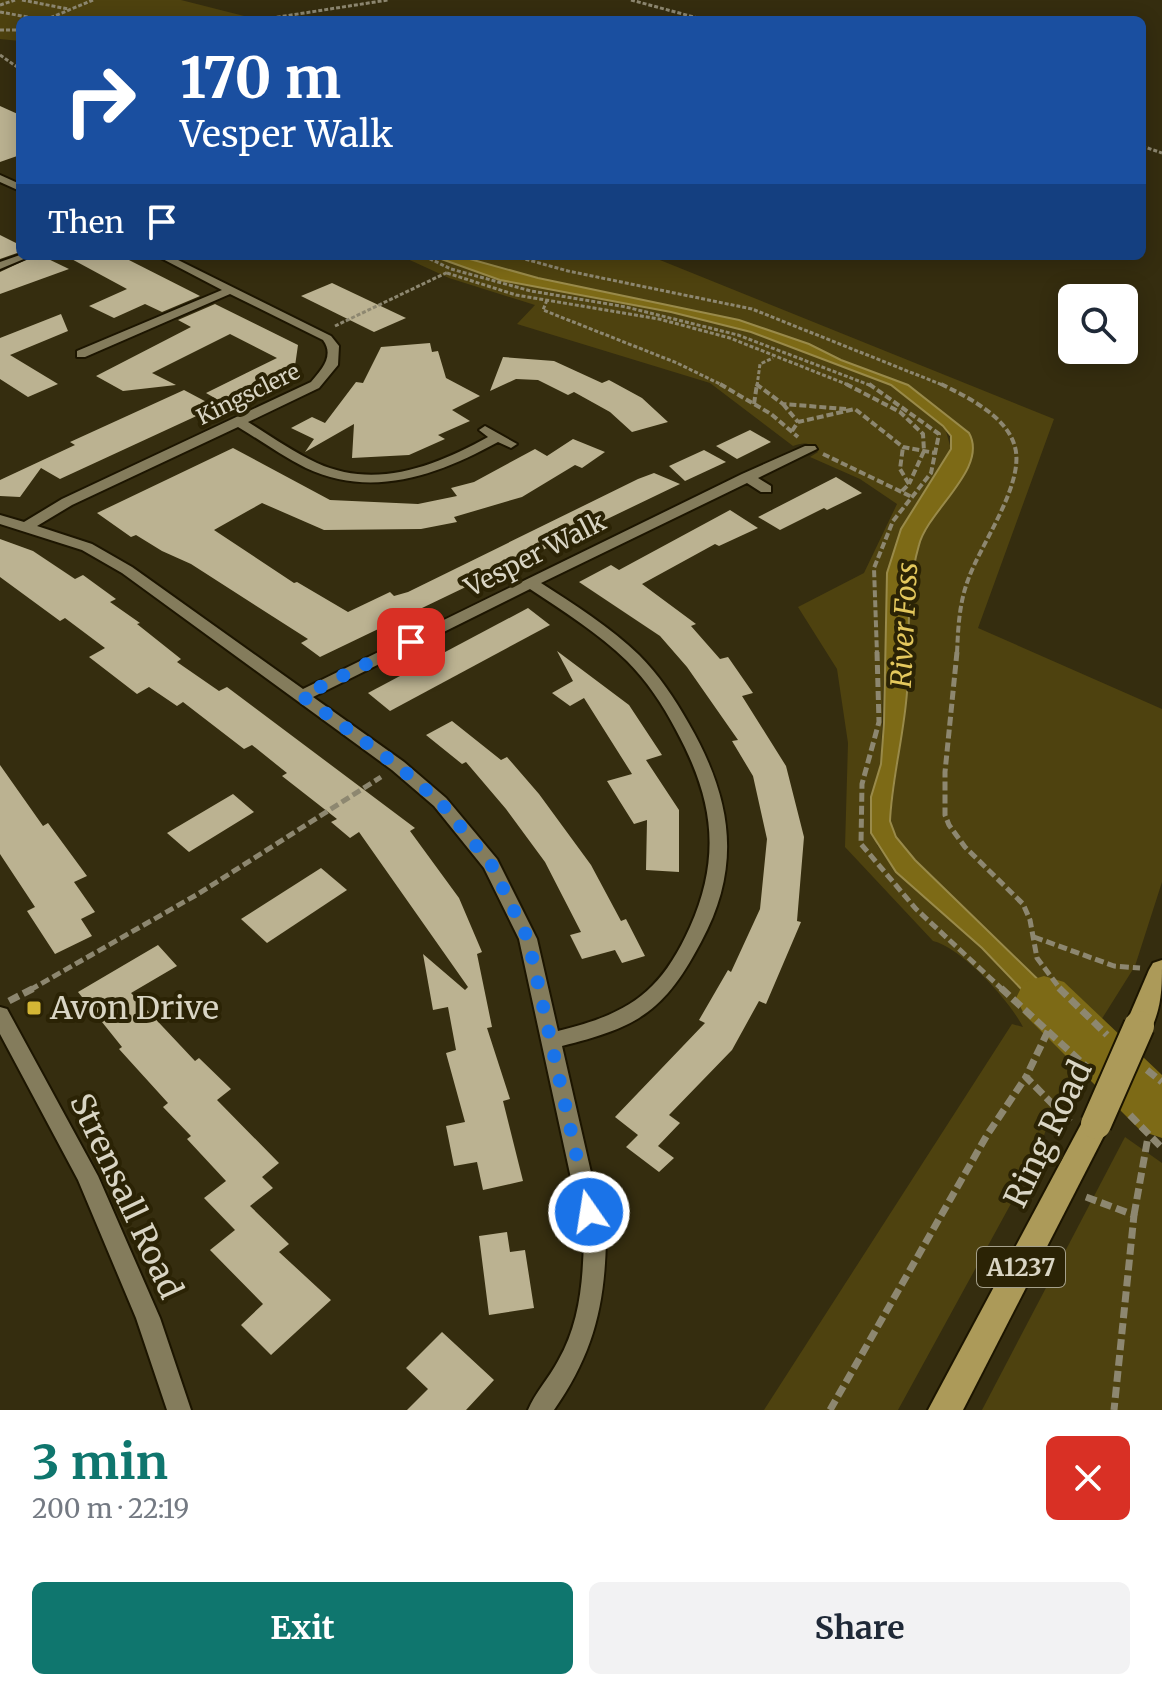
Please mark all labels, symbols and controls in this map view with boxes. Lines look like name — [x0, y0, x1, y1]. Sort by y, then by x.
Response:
text: 170 m — [180, 43, 341, 113]
icon: right — [48, 48, 152, 152]
text: Vesper Walk — [180, 112, 393, 157]
icon: arrive — [140, 200, 184, 244]
text: Then — [48, 203, 124, 241]
map controls — [1058, 284, 1138, 364]
button: search — [1058, 284, 1138, 364]
street label: Kingsclere — [192, 357, 304, 431]
street label: Vesper Walk — [458, 504, 611, 604]
water label: River Foss — [883, 561, 925, 689]
pin — [377, 608, 445, 676]
icon: arrive — [389, 620, 433, 664]
place label: Avon Drive — [49, 988, 219, 1028]
marker: Avon Drive — [25, 999, 43, 1017]
street label: Ring Road — [995, 1054, 1101, 1214]
street label: Strensall Road — [61, 1087, 191, 1305]
position arrow — [547, 1170, 631, 1254]
road number: A1237 — [977, 1247, 1065, 1287]
text: 3 min — [32, 1432, 168, 1492]
button: close — [1046, 1436, 1130, 1520]
text: 200 m · 22:19 — [32, 1492, 189, 1525]
button: Exit — [32, 1582, 573, 1674]
button: Share — [589, 1582, 1130, 1674]

